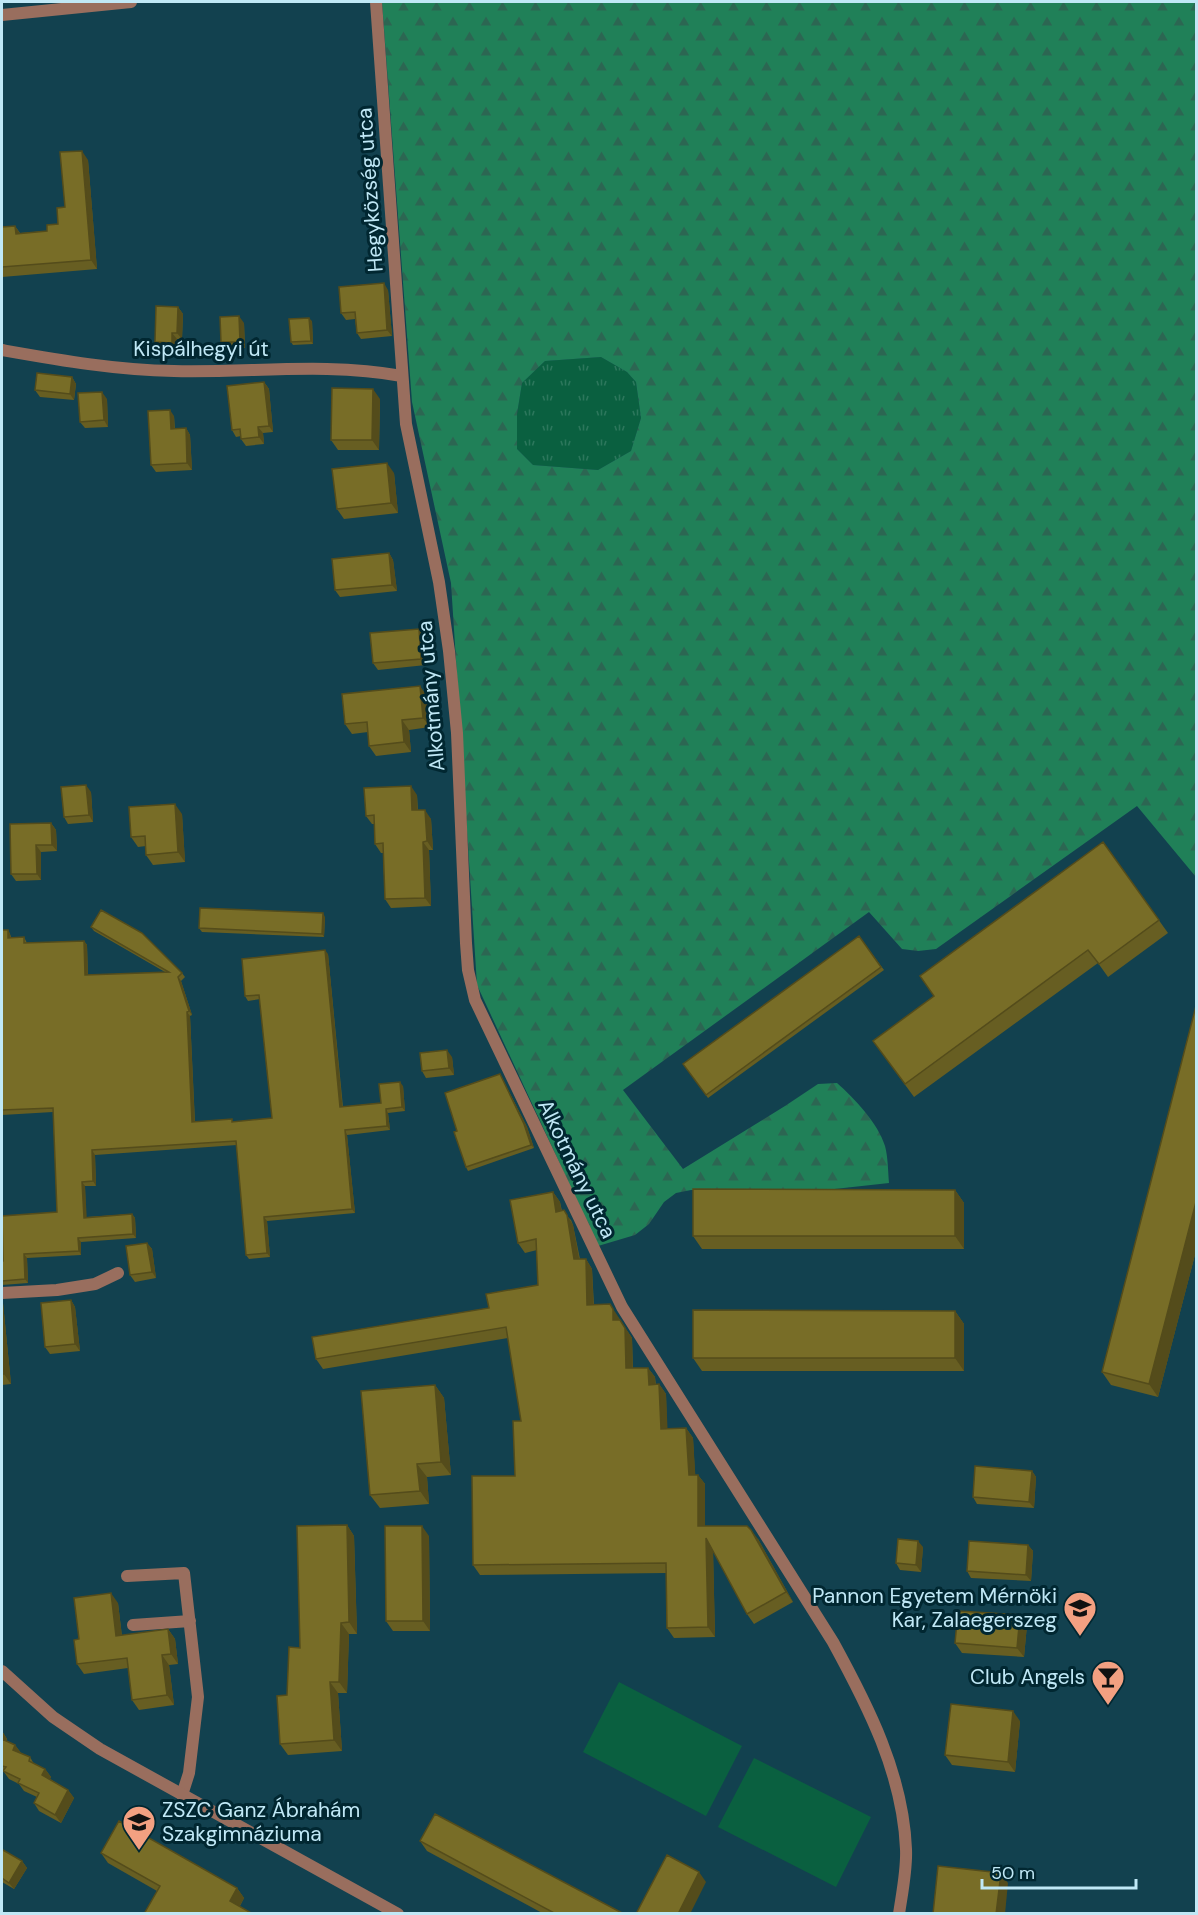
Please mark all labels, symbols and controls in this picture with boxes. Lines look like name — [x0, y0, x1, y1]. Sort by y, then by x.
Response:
street label: Hegyközség utca — [350, 107, 390, 273]
street label: Kispálhegyi út — [133, 335, 269, 363]
street label: Alkotmány utca — [410, 619, 452, 773]
street label: Alkotmány utca — [531, 1095, 623, 1243]
place label: Pannon Egyetem Mérnöki Kar, Zalaegerszeg — [812, 1582, 1057, 1634]
school or university icon: Pannon Egyetem Mérnöki Kar, Zalaegerszeg — [1062, 1590, 1098, 1637]
bar icon: Club Angels — [1090, 1659, 1126, 1706]
place label: Club Angels — [970, 1663, 1085, 1691]
place label: ZSZC Ganz Ábrahám Szakgimnáziuma — [162, 1796, 360, 1848]
school or university icon: ZSZC Ganz Ábrahám Szakgimnáziuma — [121, 1804, 157, 1851]
scale bar — [982, 1852, 1136, 1890]
text: 50 m — [991, 1861, 1035, 1885]

